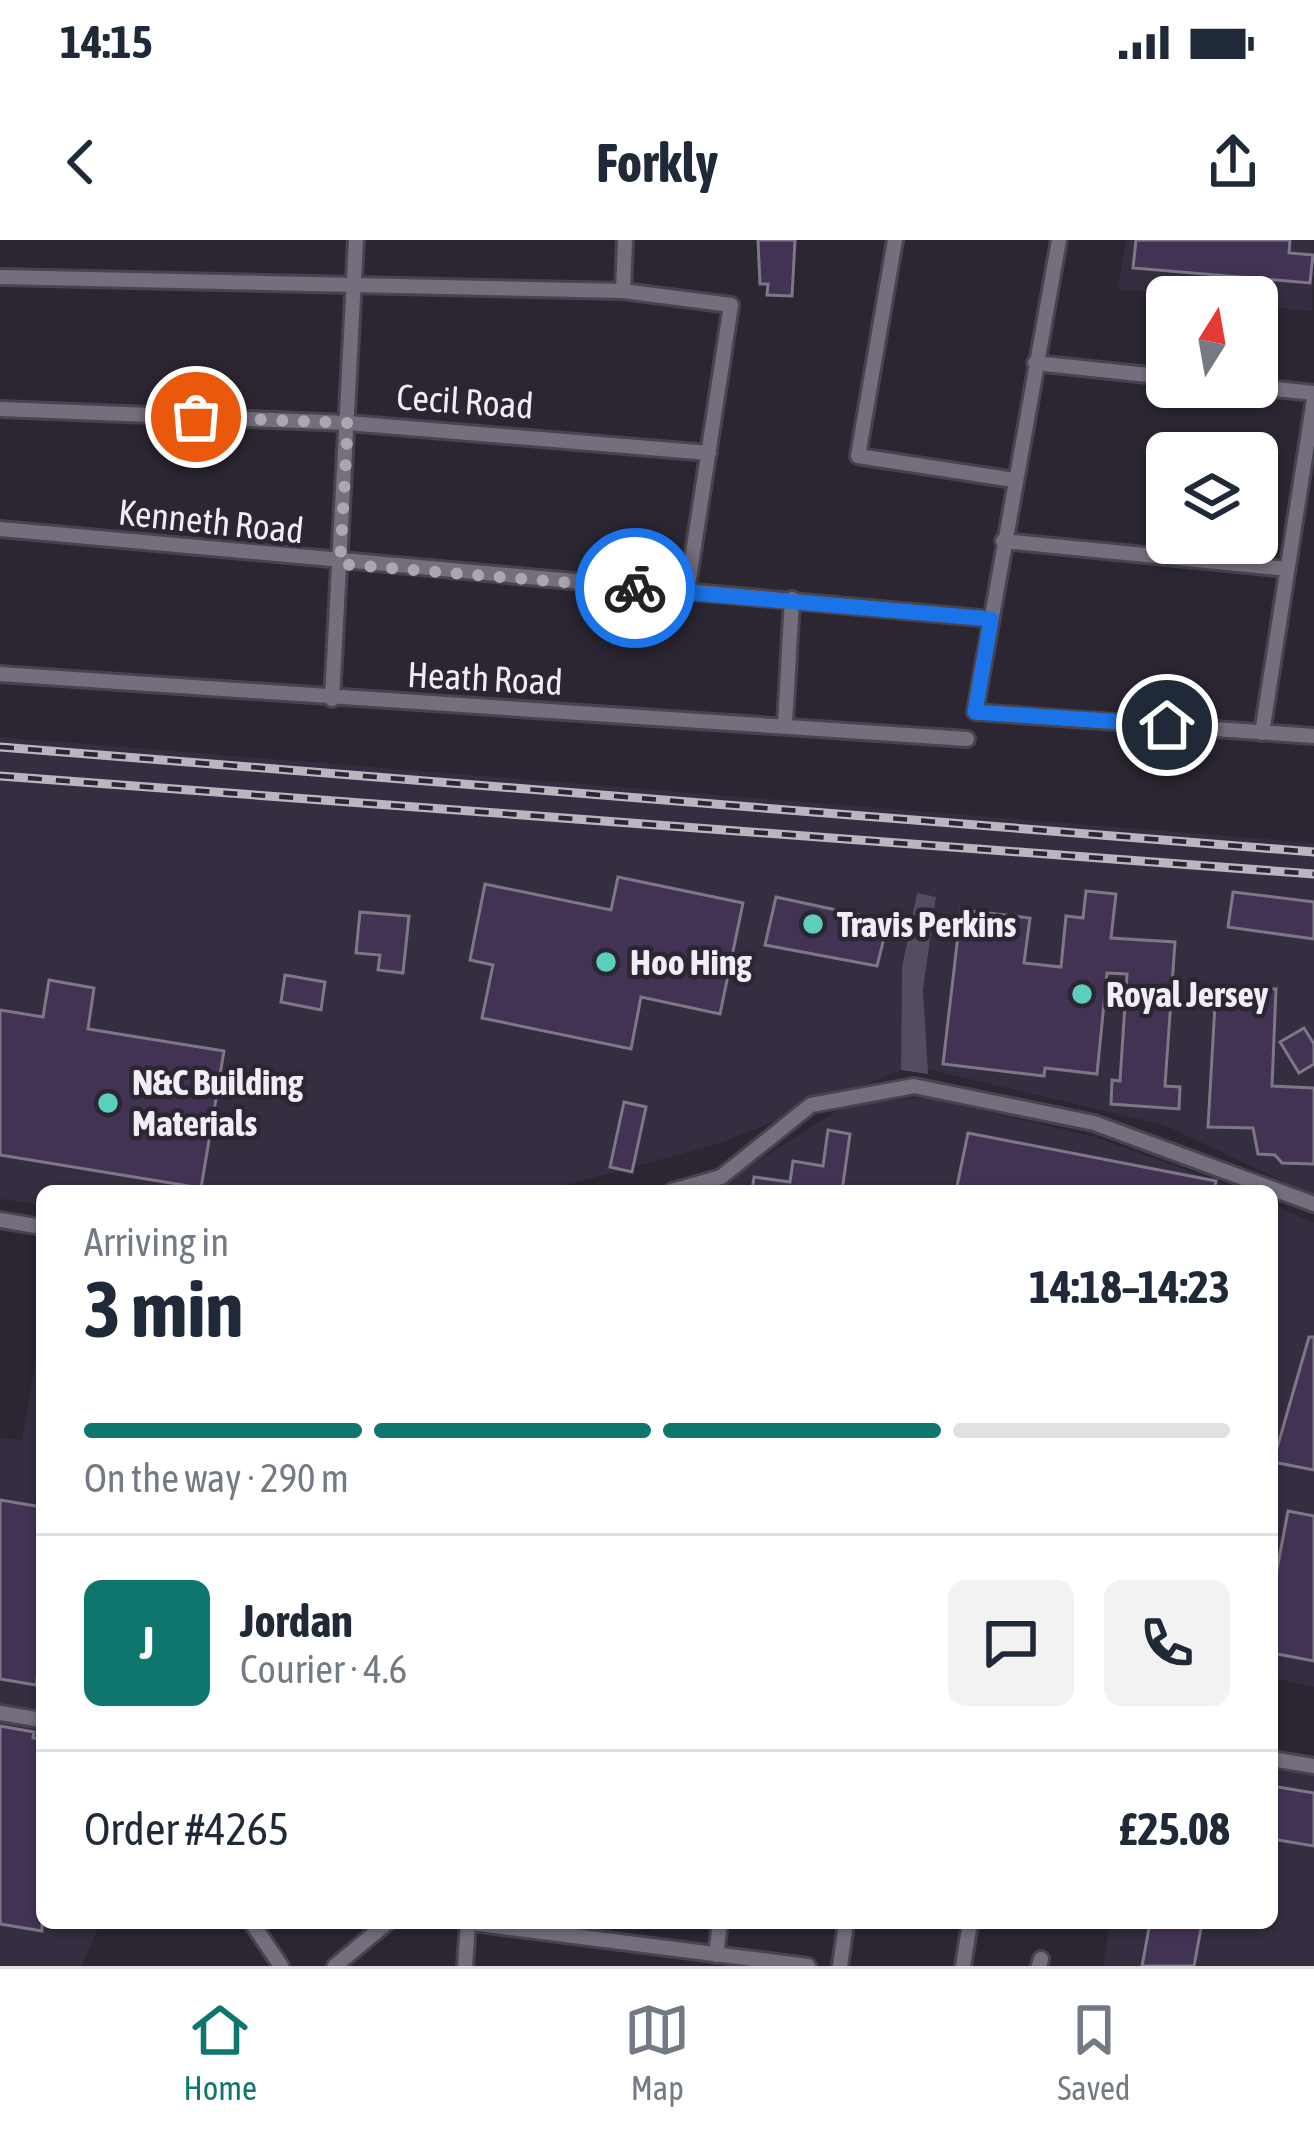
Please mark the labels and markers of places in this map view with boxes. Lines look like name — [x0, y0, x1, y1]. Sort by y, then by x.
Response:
pin — [145, 366, 247, 468]
pin — [1116, 674, 1218, 776]
place label: Travis Perkins — [837, 903, 1017, 945]
marker: Travis Perkins — [800, 911, 826, 937]
place label: Hoo Hing — [630, 941, 752, 983]
marker: Hoo Hing — [593, 949, 619, 975]
place label: Royal Jersey — [1106, 973, 1268, 1015]
marker: Royal Jersey — [1069, 981, 1095, 1007]
place label: N&C Building Materials — [132, 1061, 304, 1144]
marker: N&C Building Materials — [95, 1090, 121, 1116]

